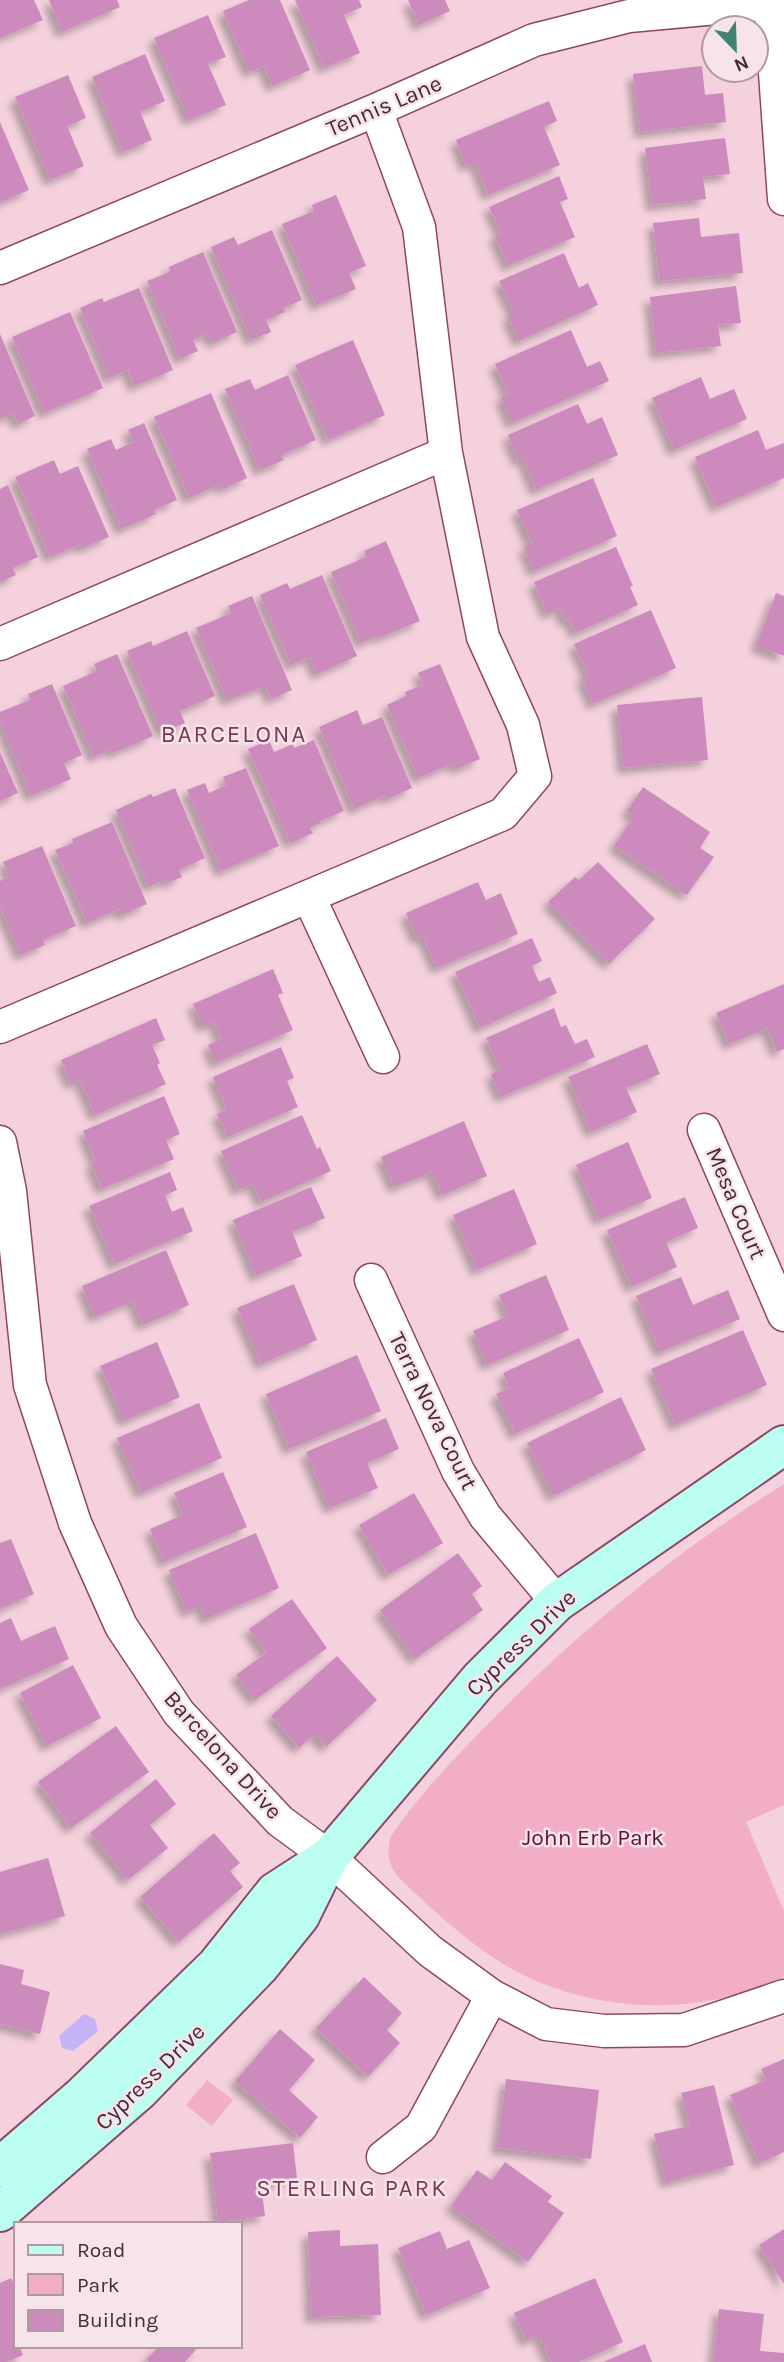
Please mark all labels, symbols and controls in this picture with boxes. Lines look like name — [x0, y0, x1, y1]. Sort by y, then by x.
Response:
north arrow — [700, 14, 770, 84]
text: N — [731, 51, 752, 77]
street label: Tennis Lane — [322, 70, 446, 142]
district label: BARCELONA — [161, 720, 307, 748]
street label: Mesa Court — [700, 1143, 772, 1263]
street label: Terra Nova Court — [383, 1328, 483, 1494]
street label: Cypress Drive — [461, 1584, 581, 1702]
street label: Barcelona Drive — [158, 1685, 288, 1825]
park label: John Erb Park — [522, 1824, 664, 1851]
street label: Cypress Drive — [90, 2018, 210, 2136]
district label: STERLING PARK — [256, 2174, 448, 2202]
legend — [14, 2222, 242, 2348]
text: Road — [77, 2238, 125, 2262]
text: Park — [77, 2273, 120, 2297]
text: Building — [77, 2308, 158, 2332]

